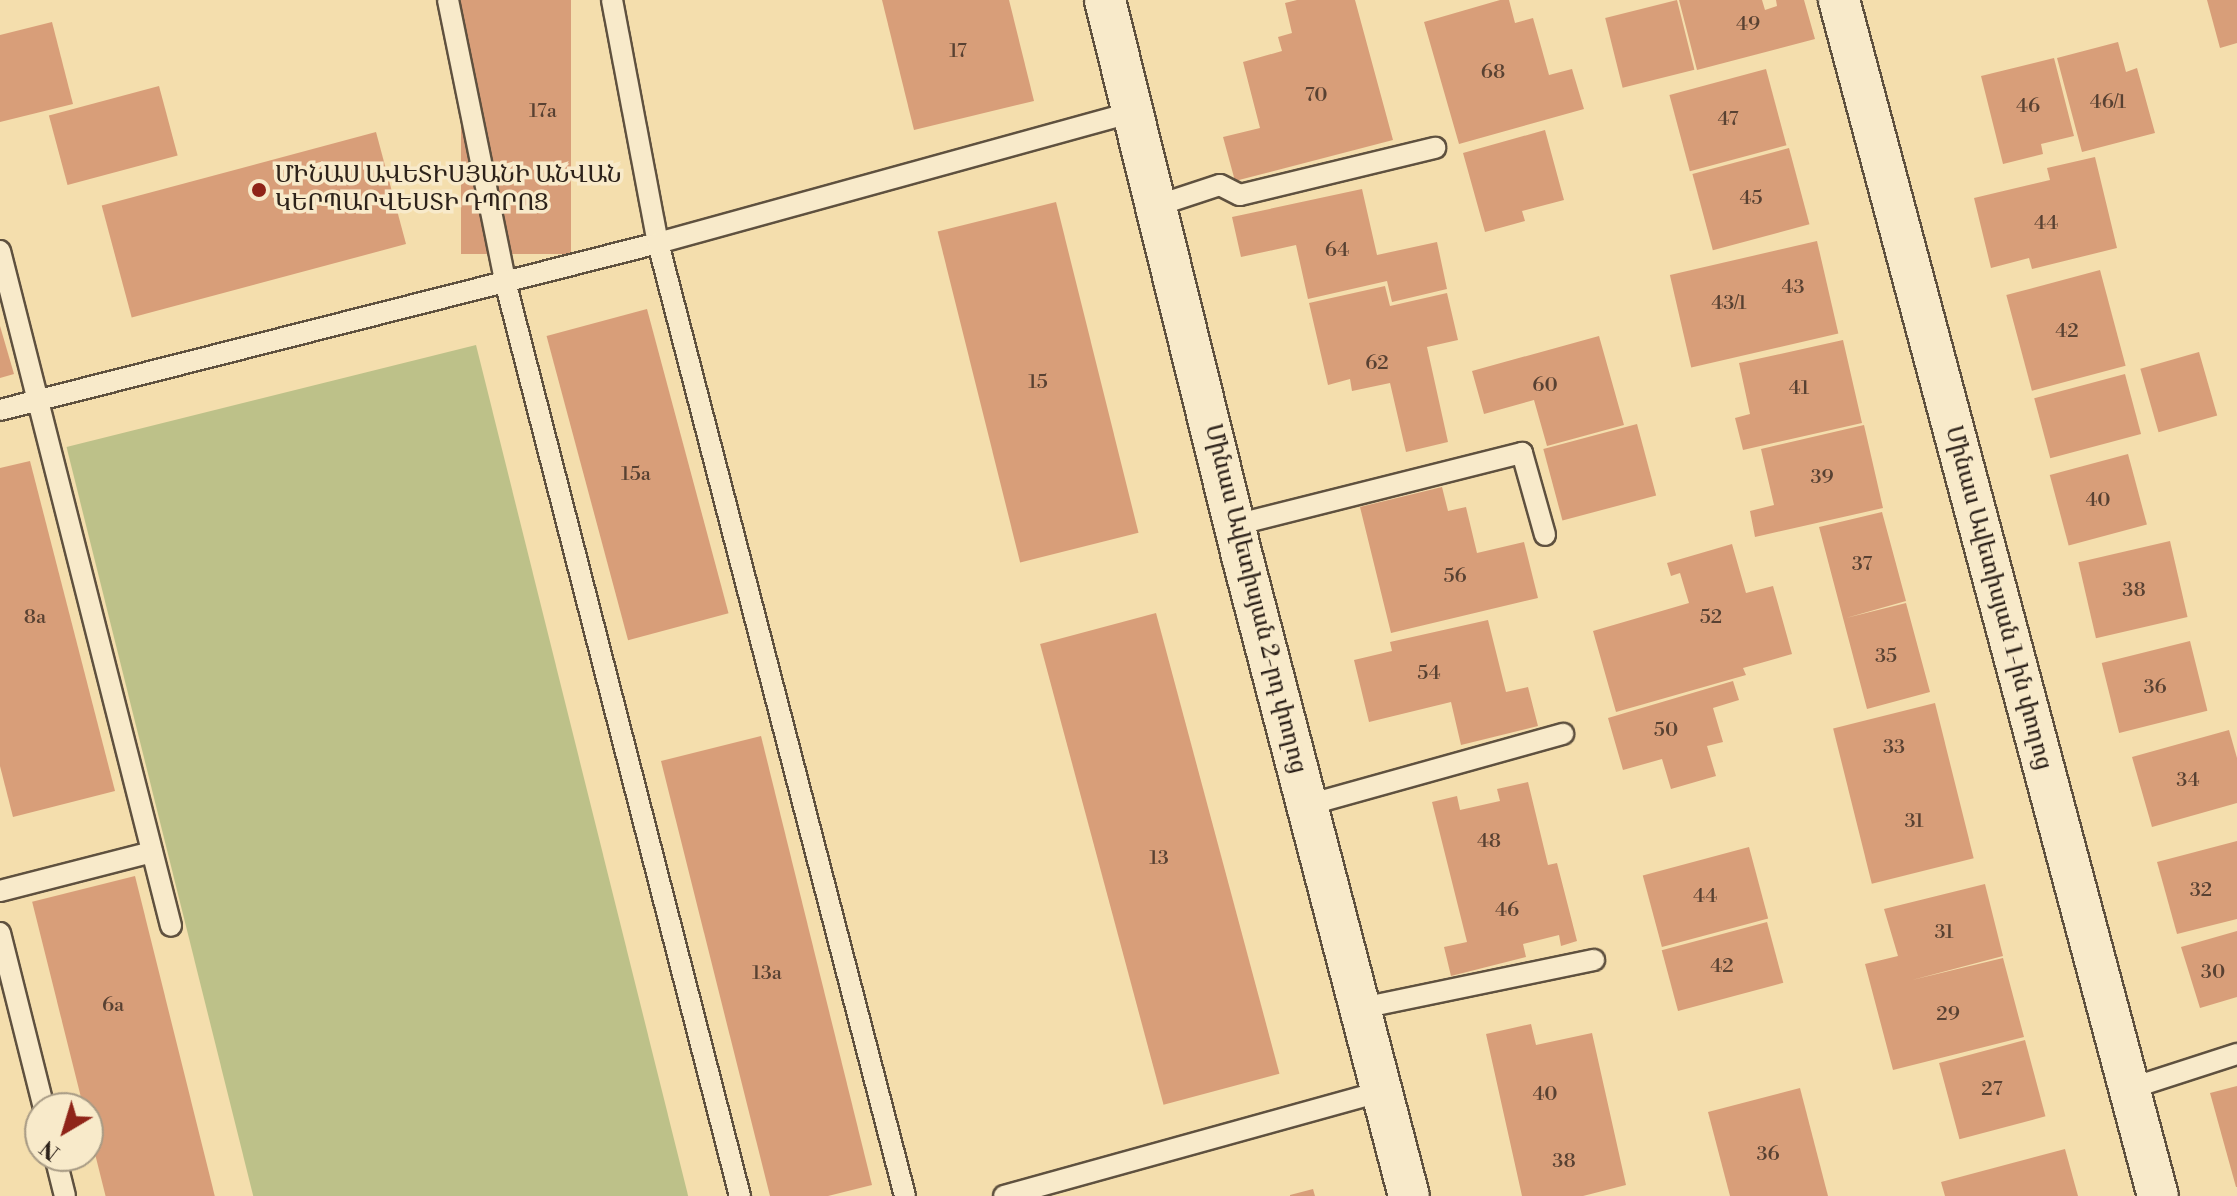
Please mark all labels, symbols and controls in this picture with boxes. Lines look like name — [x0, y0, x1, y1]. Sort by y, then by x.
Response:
house number: 49 — [1736, 12, 1760, 36]
house number: 17 — [949, 39, 967, 63]
house number: 68 — [1481, 60, 1505, 84]
house number: 70 — [1305, 83, 1327, 107]
house number: 46/1 — [2090, 90, 2126, 114]
house number: 46 — [2016, 94, 2040, 118]
house number: 17a — [529, 99, 557, 123]
house number: 47 — [1717, 107, 1739, 131]
place label: ՄԻՆԱՍ ԱՎԵՏԻՍՅԱՆԻ ԱՆՎԱՆ ԿԵՐՊԱՐՎԵՍՏԻ ԴՊՐՈՑ — [275, 162, 622, 218]
marker: ՄԻՆԱՍ ԱՎԵՏԻՍՅԱՆԻ ԱՆՎԱՆ ԿԵՐՊԱՐՎԵՍՏԻ ԴՊՐՈՑ — [250, 181, 268, 199]
house number: 45 — [1740, 186, 1762, 210]
house number: 44 — [2034, 211, 2058, 235]
house number: 64 — [1325, 238, 1349, 262]
house number: 43 — [1782, 275, 1804, 299]
house number: 43/1 — [1711, 291, 1747, 315]
house number: 42 — [2055, 319, 2079, 343]
house number: 62 — [1365, 351, 1389, 375]
house number: 15 — [1028, 370, 1048, 394]
house number: 60 — [1532, 373, 1558, 397]
house number: 41 — [1789, 376, 1809, 400]
street label: Մինաս Ավետիսյան 2-րդ փողոց — [1198, 421, 1312, 777]
street label: Մինաս Ավետիսյան 1-ին փողոց — [1938, 423, 2058, 773]
house number: 15a — [621, 462, 651, 486]
house number: 39 — [1810, 465, 1834, 489]
house number: 40 — [2085, 488, 2111, 512]
house number: 37 — [1852, 552, 1872, 576]
house number: 56 — [1443, 564, 1467, 588]
house number: 38 — [2122, 578, 2146, 602]
house number: 8a — [24, 605, 46, 629]
house number: 52 — [1700, 605, 1722, 629]
house number: 35 — [1875, 644, 1897, 668]
house number: 54 — [1417, 661, 1441, 685]
house number: 36 — [2143, 675, 2167, 699]
house number: 50 — [1654, 718, 1678, 742]
house number: 33 — [1883, 735, 1905, 759]
house number: 34 — [2176, 768, 2200, 792]
house number: 31 — [1904, 809, 1924, 833]
house number: 48 — [1477, 829, 1501, 853]
house number: 13 — [1149, 846, 1169, 870]
house number: 32 — [2190, 878, 2212, 902]
house number: 44 — [1693, 884, 1717, 908]
house number: 46 — [1495, 898, 1519, 922]
house number: 31 — [1934, 920, 1954, 944]
house number: 42 — [1710, 954, 1734, 978]
house number: 30 — [2201, 960, 2225, 984]
house number: 13a — [752, 961, 782, 985]
house number: 6a — [102, 993, 124, 1017]
house number: 29 — [1936, 1002, 1960, 1026]
house number: 27 — [1981, 1077, 2003, 1101]
house number: 40 — [1532, 1082, 1558, 1106]
north arrow — [24, 1092, 104, 1172]
text: N — [35, 1134, 65, 1166]
house number: 36 — [1756, 1142, 1780, 1166]
house number: 38 — [1552, 1149, 1576, 1173]

